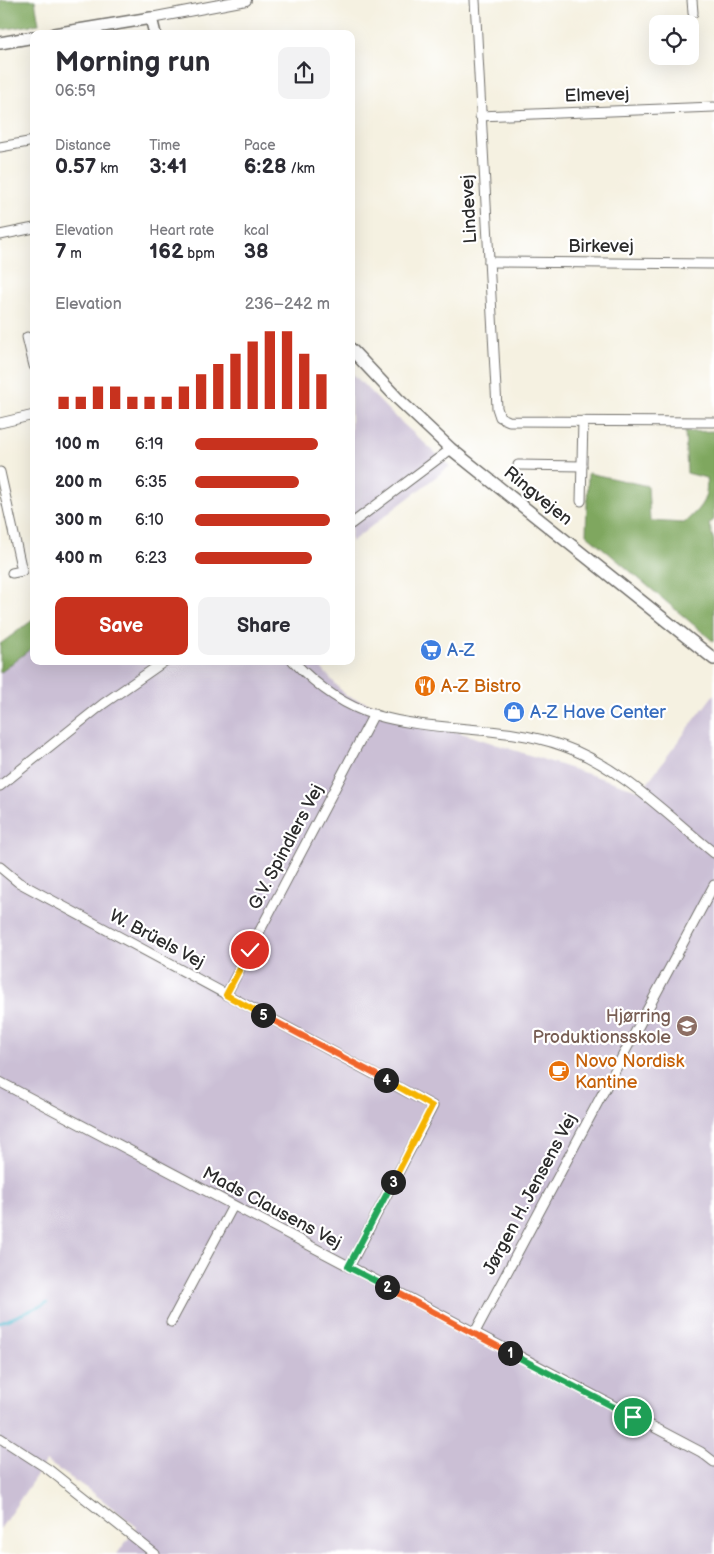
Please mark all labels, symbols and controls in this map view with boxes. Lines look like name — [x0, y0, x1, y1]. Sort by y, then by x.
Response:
map controls — [649, 15, 699, 65]
button: locate — [649, 15, 699, 65]
text: Morning run — [55, 46, 210, 79]
button: share — [278, 47, 330, 99]
text: 06:59 — [55, 82, 96, 101]
street label: Elmevej — [564, 83, 630, 107]
text: Distance — [55, 137, 111, 154]
text: Time — [149, 137, 180, 154]
text: Pace — [244, 137, 276, 154]
text: 0.57 — [55, 154, 96, 179]
text: 3:41 — [149, 154, 187, 179]
text: 6:28 — [244, 154, 287, 179]
text: km — [96, 160, 119, 177]
text: /km — [287, 160, 315, 177]
street label: Lindevej — [457, 174, 481, 244]
text: Elevation — [55, 222, 113, 239]
text: Heart rate — [149, 222, 214, 239]
text: kcal — [244, 222, 269, 239]
street label: Birkevej — [568, 236, 634, 257]
text: 7 — [55, 239, 67, 264]
text: 162 — [149, 239, 183, 264]
text: 38 — [244, 239, 269, 264]
text: m — [67, 245, 82, 262]
text: bpm — [183, 245, 215, 262]
text: Elevation — [55, 295, 122, 314]
text: 236–242 m — [245, 295, 330, 314]
text: 100 m — [55, 435, 100, 454]
text: 6:19 — [135, 435, 163, 454]
street label: Ringvejen — [500, 462, 576, 530]
text: 200 m — [55, 473, 102, 492]
text: 6:35 — [135, 473, 167, 492]
text: 300 m — [55, 511, 102, 530]
text: 6:10 — [135, 511, 164, 530]
text: 400 m — [55, 549, 102, 568]
text: 6:23 — [135, 549, 167, 568]
button: Save — [55, 597, 188, 655]
button: Share — [198, 597, 330, 655]
supermarket icon: A-Z — [419, 638, 443, 662]
place label: A-Z — [447, 640, 475, 661]
restaurant icon: A-Z Bistro — [413, 674, 437, 698]
place label: A-Z Bistro — [441, 676, 521, 697]
shop icon: A-Z Have Center — [502, 700, 526, 724]
place label: A-Z Have Center — [530, 702, 666, 723]
street label: G.V. Spindlers Vej — [244, 781, 328, 913]
street label: W. Brüels Vej — [106, 905, 208, 973]
pin — [229, 929, 271, 971]
icon: check — [236, 936, 264, 964]
pin: 5 — [250, 1002, 276, 1028]
place label: Hjørring Produktionsskole — [532, 1006, 671, 1048]
text: 5 — [259, 1007, 268, 1024]
school or university icon: Hjørring Produktionsskole — [675, 1014, 699, 1038]
place label: Novo Nordisk Kantine — [575, 1051, 685, 1093]
cafe icon: Novo Nordisk Kantine — [547, 1059, 571, 1083]
pin: 4 — [374, 1068, 398, 1092]
text: 4 — [382, 1072, 391, 1089]
street label: Jørgen H. Jensens Vej — [479, 1110, 581, 1278]
street label: Mads Clausens Vej — [199, 1162, 345, 1254]
pin: 3 — [380, 1170, 406, 1194]
text: 3 — [389, 1174, 398, 1191]
pin: 2 — [374, 1274, 400, 1300]
text: 2 — [383, 1279, 392, 1296]
pin: 1 — [498, 1340, 522, 1366]
text: 1 — [508, 1345, 513, 1362]
pin — [612, 1396, 654, 1438]
icon: arrive — [619, 1403, 647, 1431]

